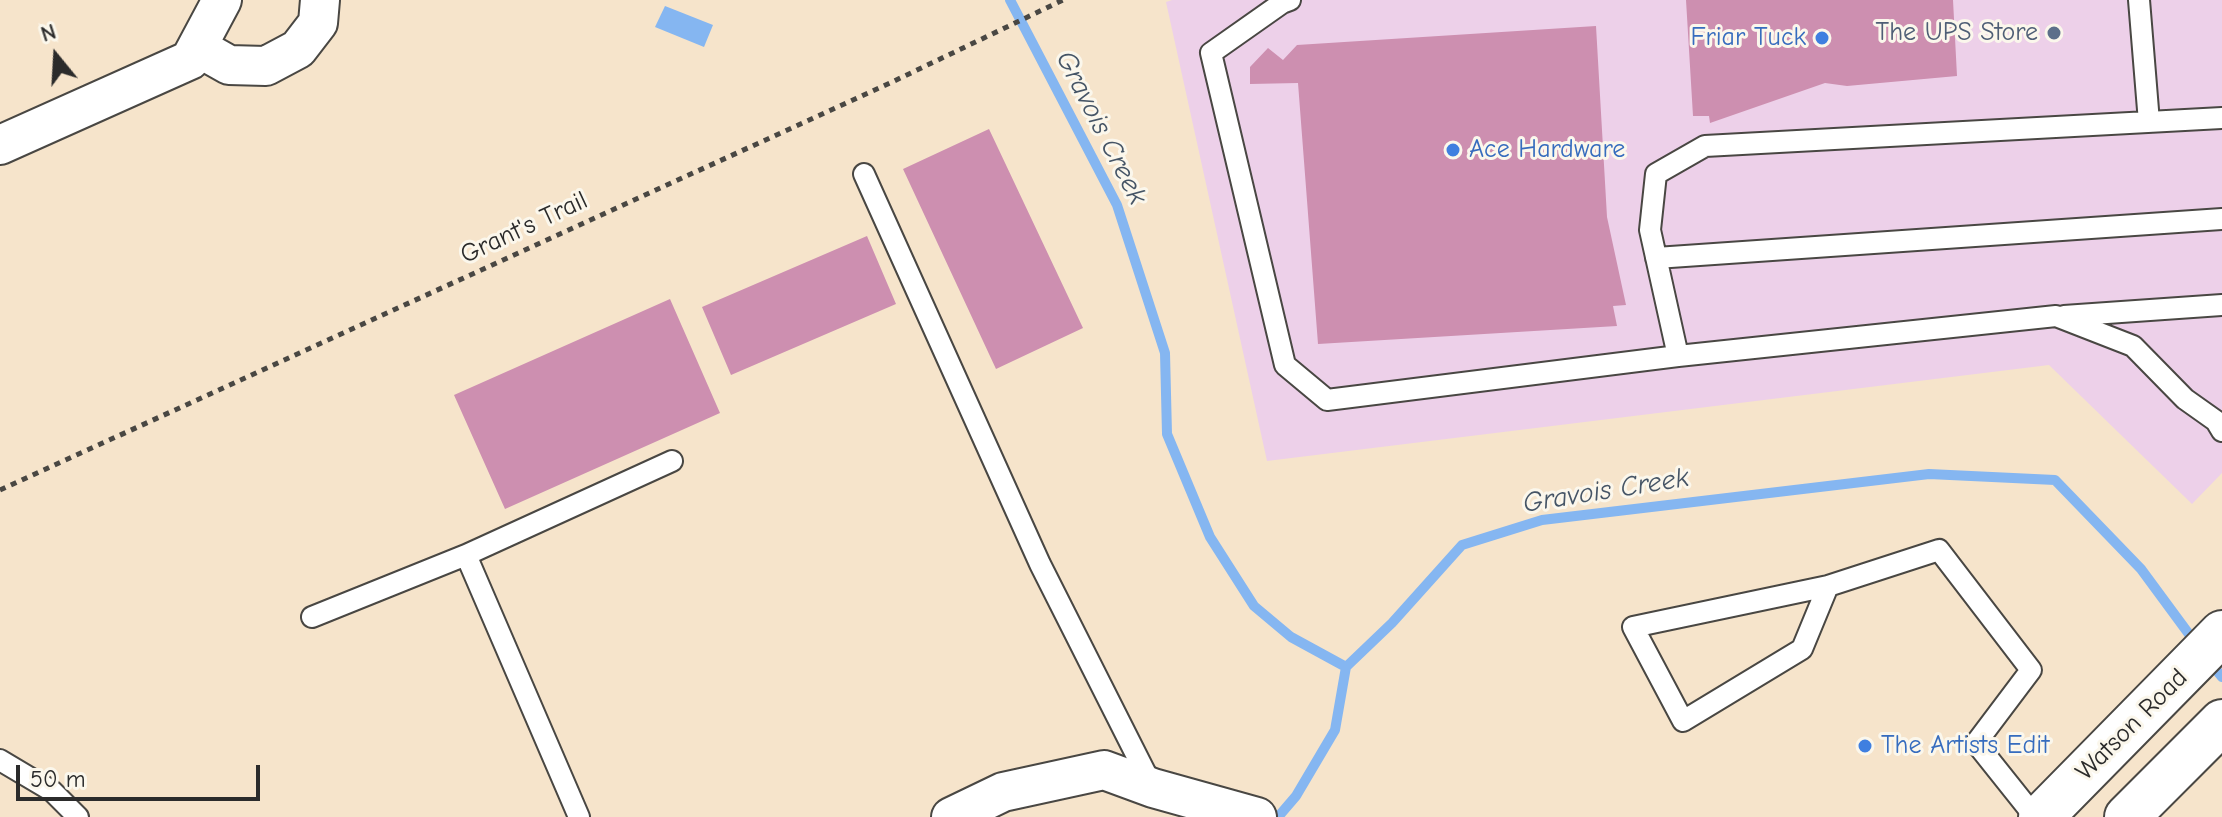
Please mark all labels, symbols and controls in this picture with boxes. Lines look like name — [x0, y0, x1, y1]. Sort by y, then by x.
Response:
north arrow — [16, 16, 96, 96]
place label: The UPS Store — [1876, 17, 2038, 49]
text: N — [38, 19, 59, 48]
place label: Friar Tuck — [1690, 22, 1806, 54]
marker: The UPS Store — [2045, 24, 2063, 42]
marker: Friar Tuck — [1813, 29, 1831, 47]
water label: Gravois Creek — [1048, 46, 1154, 210]
place label: Ace Hardware — [1469, 134, 1625, 166]
marker: Ace Hardware — [1444, 141, 1462, 159]
street label: Grant's Trail — [455, 185, 593, 271]
water label: Gravois Creek — [1521, 461, 1691, 521]
street label: Watson Road — [2070, 663, 2194, 787]
place label: The Artists Edit — [1881, 730, 2050, 762]
marker: The Artists Edit — [1856, 737, 1874, 755]
scale bar — [20, 749, 264, 799]
text: 50 m — [30, 765, 86, 793]

